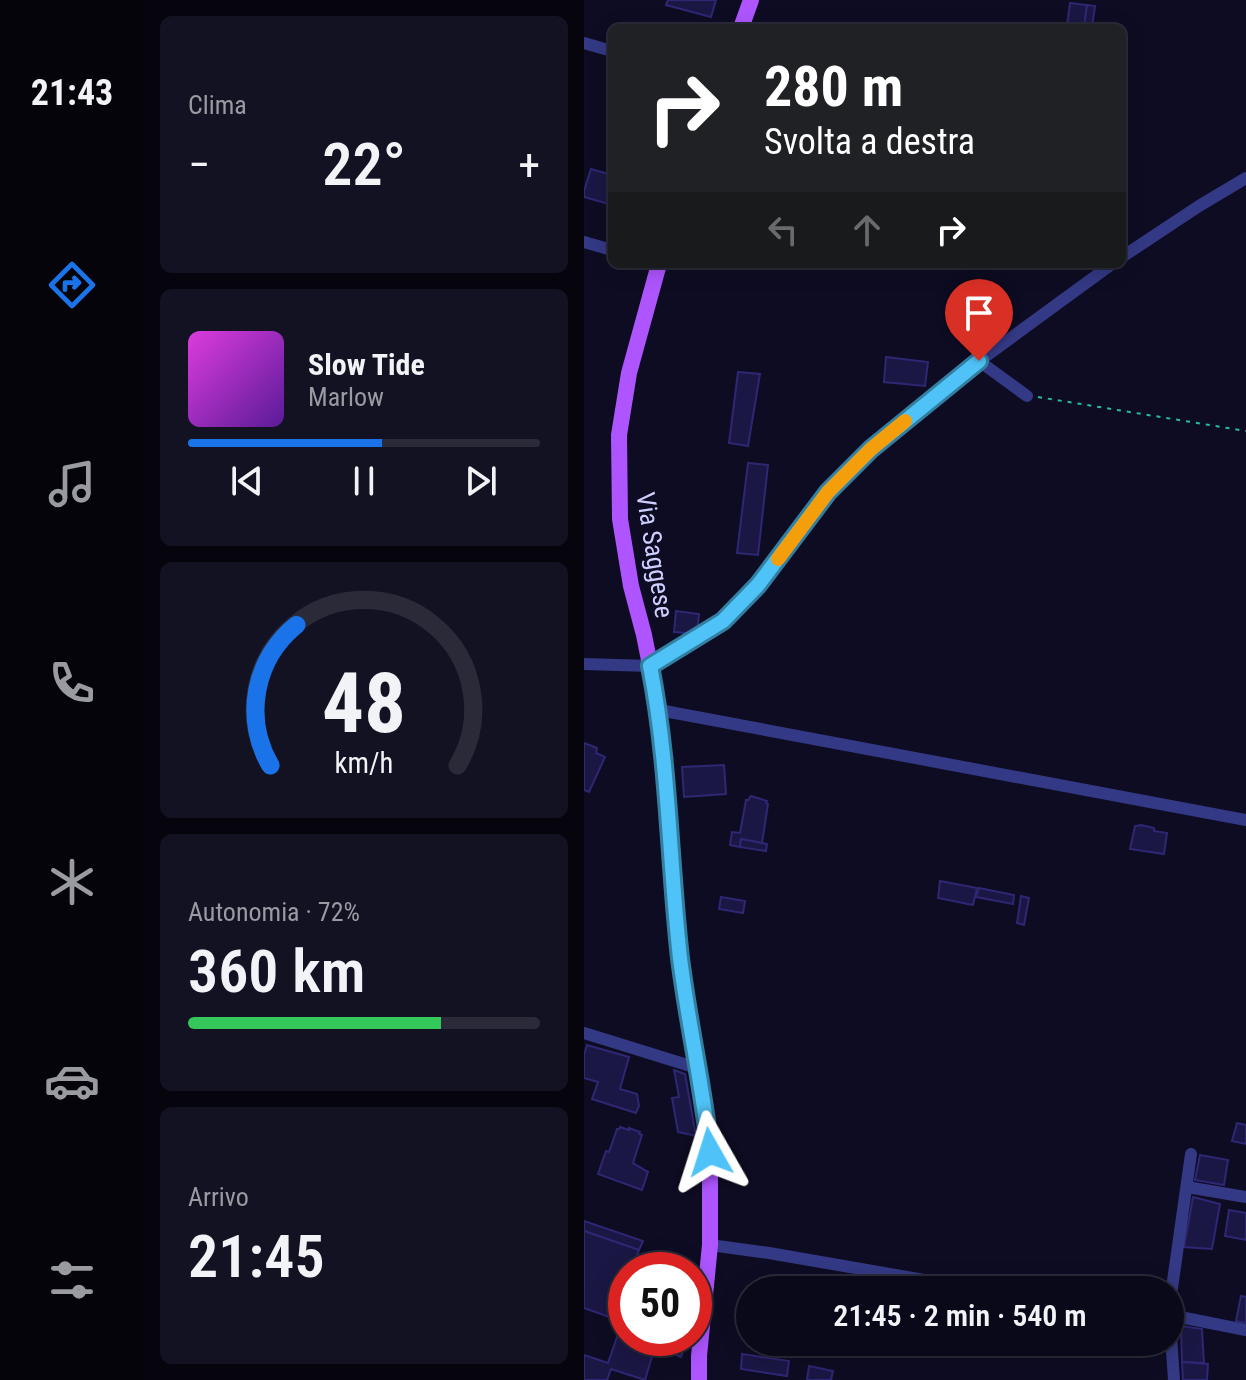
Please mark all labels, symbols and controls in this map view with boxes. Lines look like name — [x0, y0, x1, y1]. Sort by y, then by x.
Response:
text: 280 m — [764, 54, 903, 120]
icon: right — [632, 56, 736, 160]
text: 21:43 — [31, 72, 113, 114]
text: Clima — [188, 90, 247, 120]
text: Svolta a destra — [764, 121, 975, 163]
text: 22° — [322, 129, 406, 200]
text: − — [188, 139, 210, 191]
text: + — [518, 139, 540, 191]
icon: left — [761, 208, 805, 252]
icon: ahead — [845, 208, 889, 252]
icon: right — [929, 208, 973, 252]
icon: directions — [44, 257, 100, 313]
pin — [945, 279, 1013, 361]
icon: arrive — [957, 291, 1001, 335]
text: Slow Tide — [308, 347, 425, 382]
text: Marlow — [308, 382, 384, 412]
icon: music — [44, 456, 100, 512]
icon: previous — [225, 459, 269, 503]
icon: pause — [342, 459, 386, 503]
icon: next — [459, 459, 503, 503]
street label: Via Saggese — [630, 490, 680, 620]
icon: phone — [44, 655, 100, 711]
text: 48 — [322, 655, 406, 752]
text: km/h — [335, 746, 393, 780]
icon: climate — [44, 854, 100, 910]
text: Autonomia · 72% — [188, 897, 360, 927]
text: 360 km — [188, 936, 365, 1007]
icon: car — [44, 1053, 100, 1109]
position arrow — [668, 1110, 752, 1194]
text: Arrivo — [188, 1182, 249, 1212]
text: 21:45 — [188, 1221, 325, 1292]
icon: filters — [44, 1252, 100, 1308]
speed limit sign: 50 — [608, 1252, 712, 1356]
text: 21:45 · 2 min · 540 m — [833, 1298, 1087, 1333]

